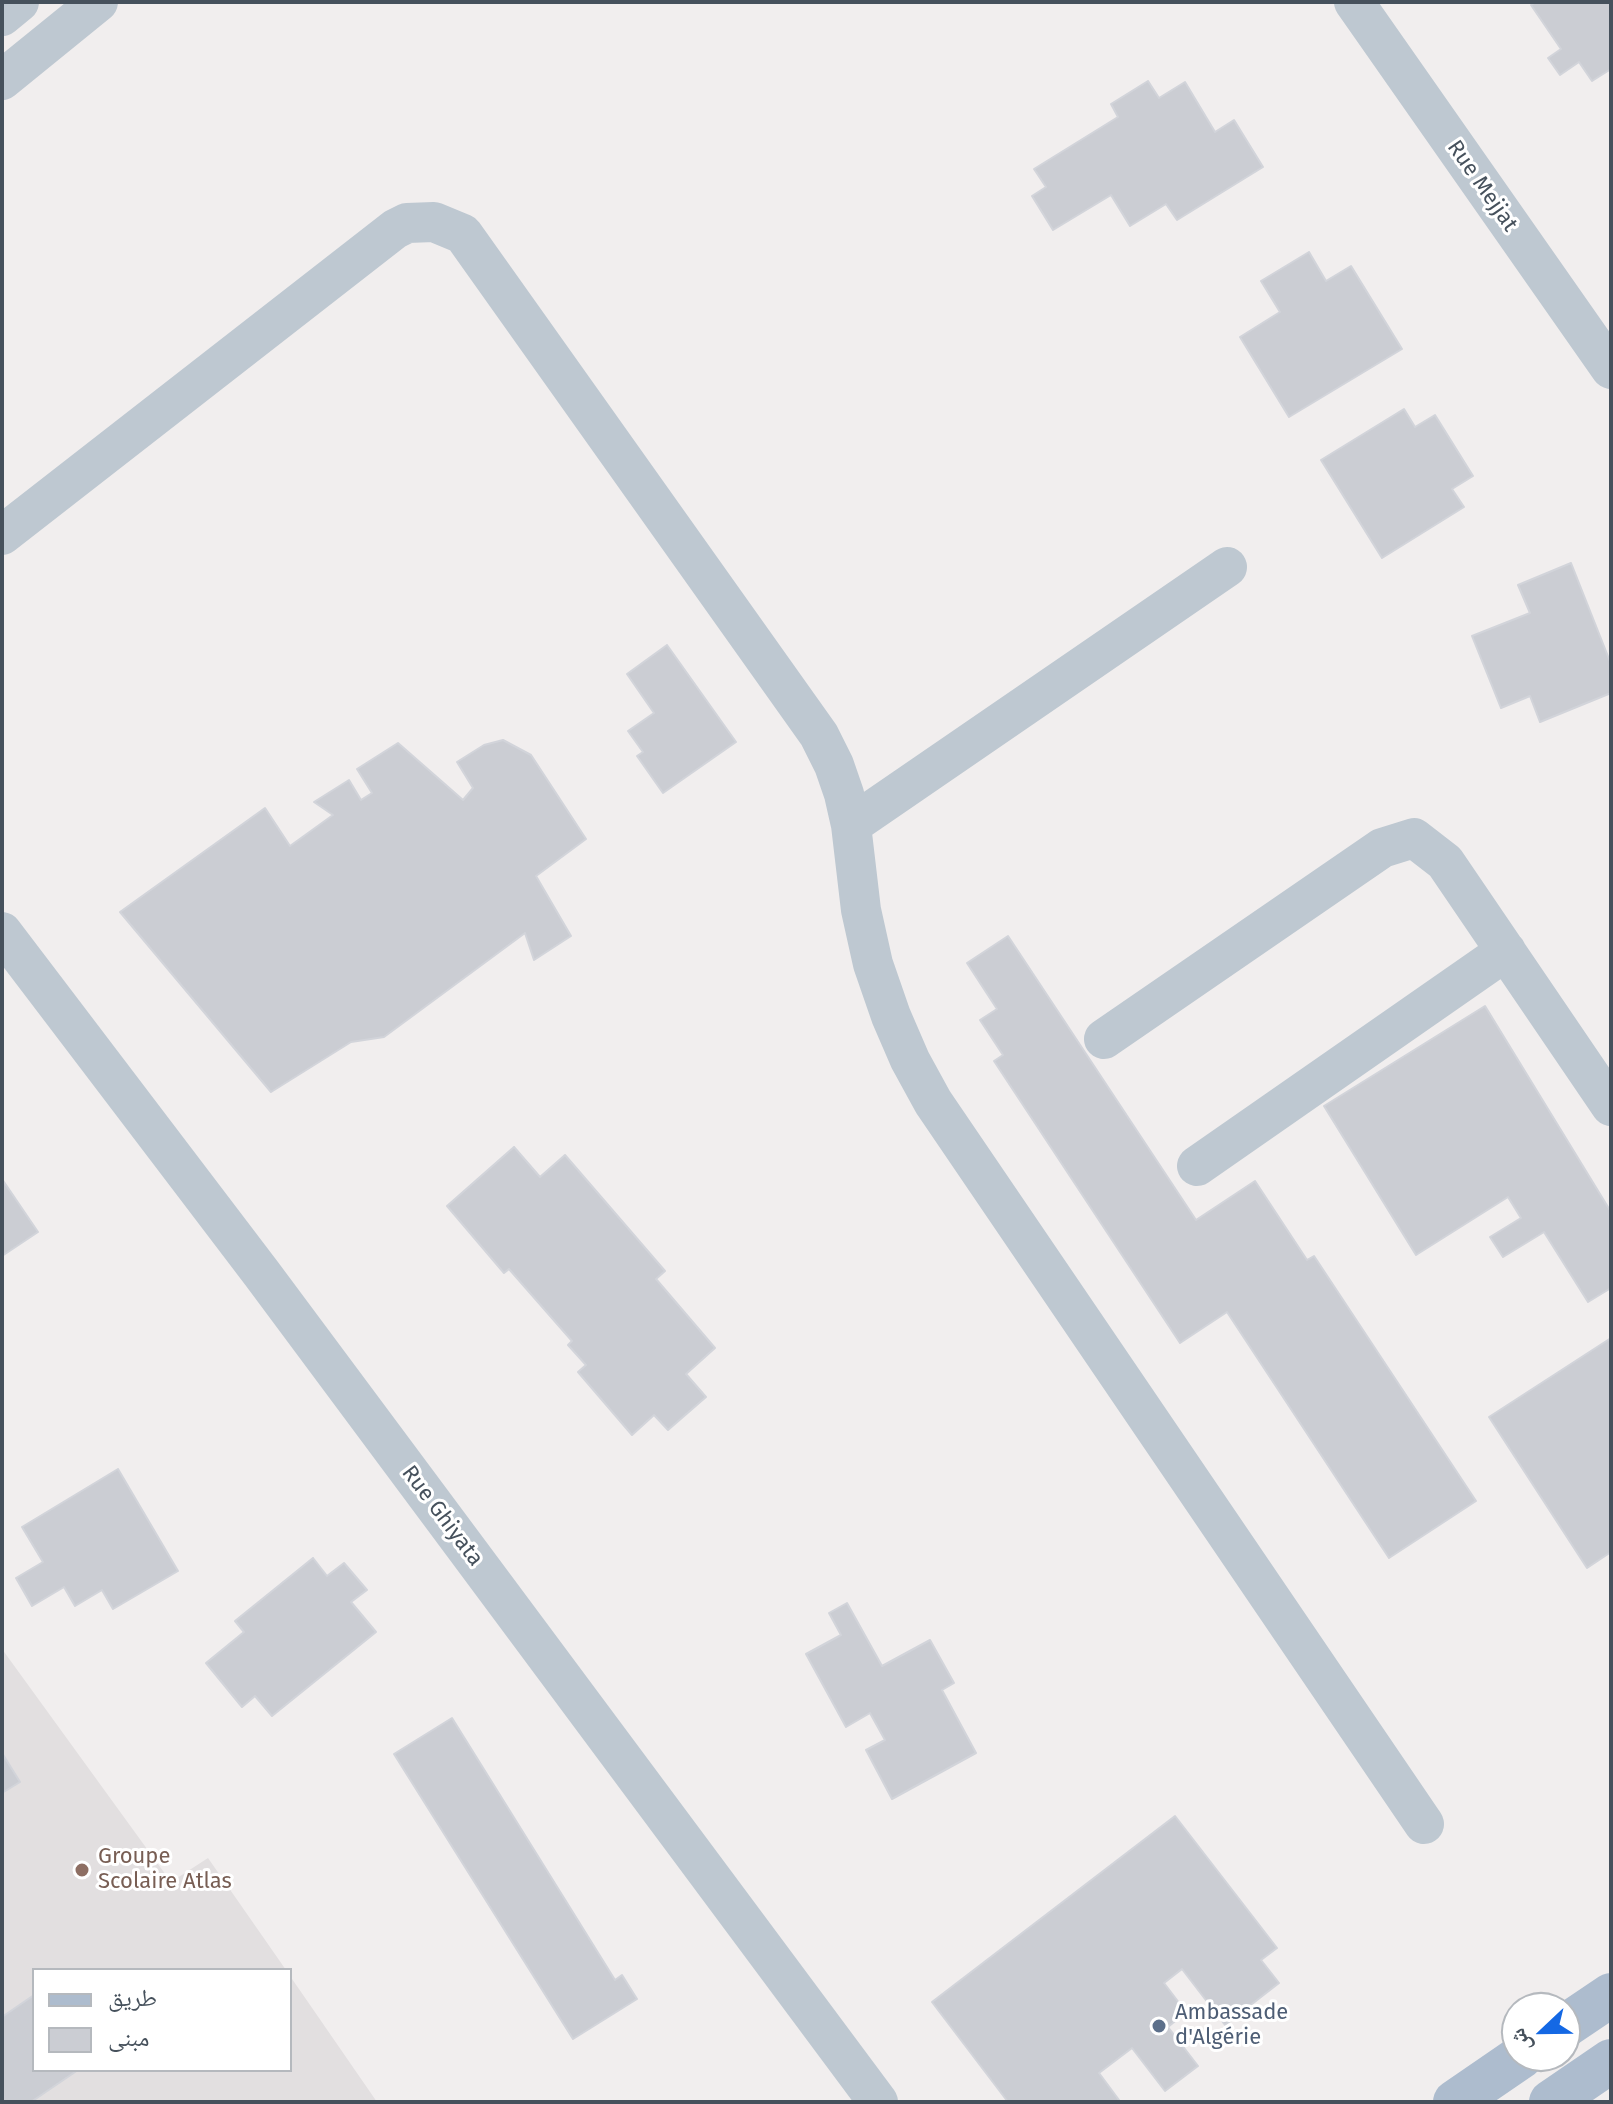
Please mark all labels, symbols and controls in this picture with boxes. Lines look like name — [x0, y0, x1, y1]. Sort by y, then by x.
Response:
street label: Rue Mejjat — [1441, 135, 1523, 237]
street label: Rue Ghiyata — [396, 1460, 488, 1572]
place label: Groupe Scolaire Atlas — [98, 1844, 232, 1896]
marker: Groupe Scolaire Atlas — [73, 1861, 91, 1879]
legend — [32, 1968, 292, 2072]
text: طريق — [108, 1984, 157, 2012]
north arrow — [1501, 1992, 1581, 2072]
place label: Ambassade d'Algérie — [1175, 2000, 1288, 2052]
marker: Ambassade d'Algérie — [1150, 2017, 1168, 2035]
text: مبنى — [108, 2024, 149, 2052]
text: ش — [1503, 2025, 1537, 2056]

